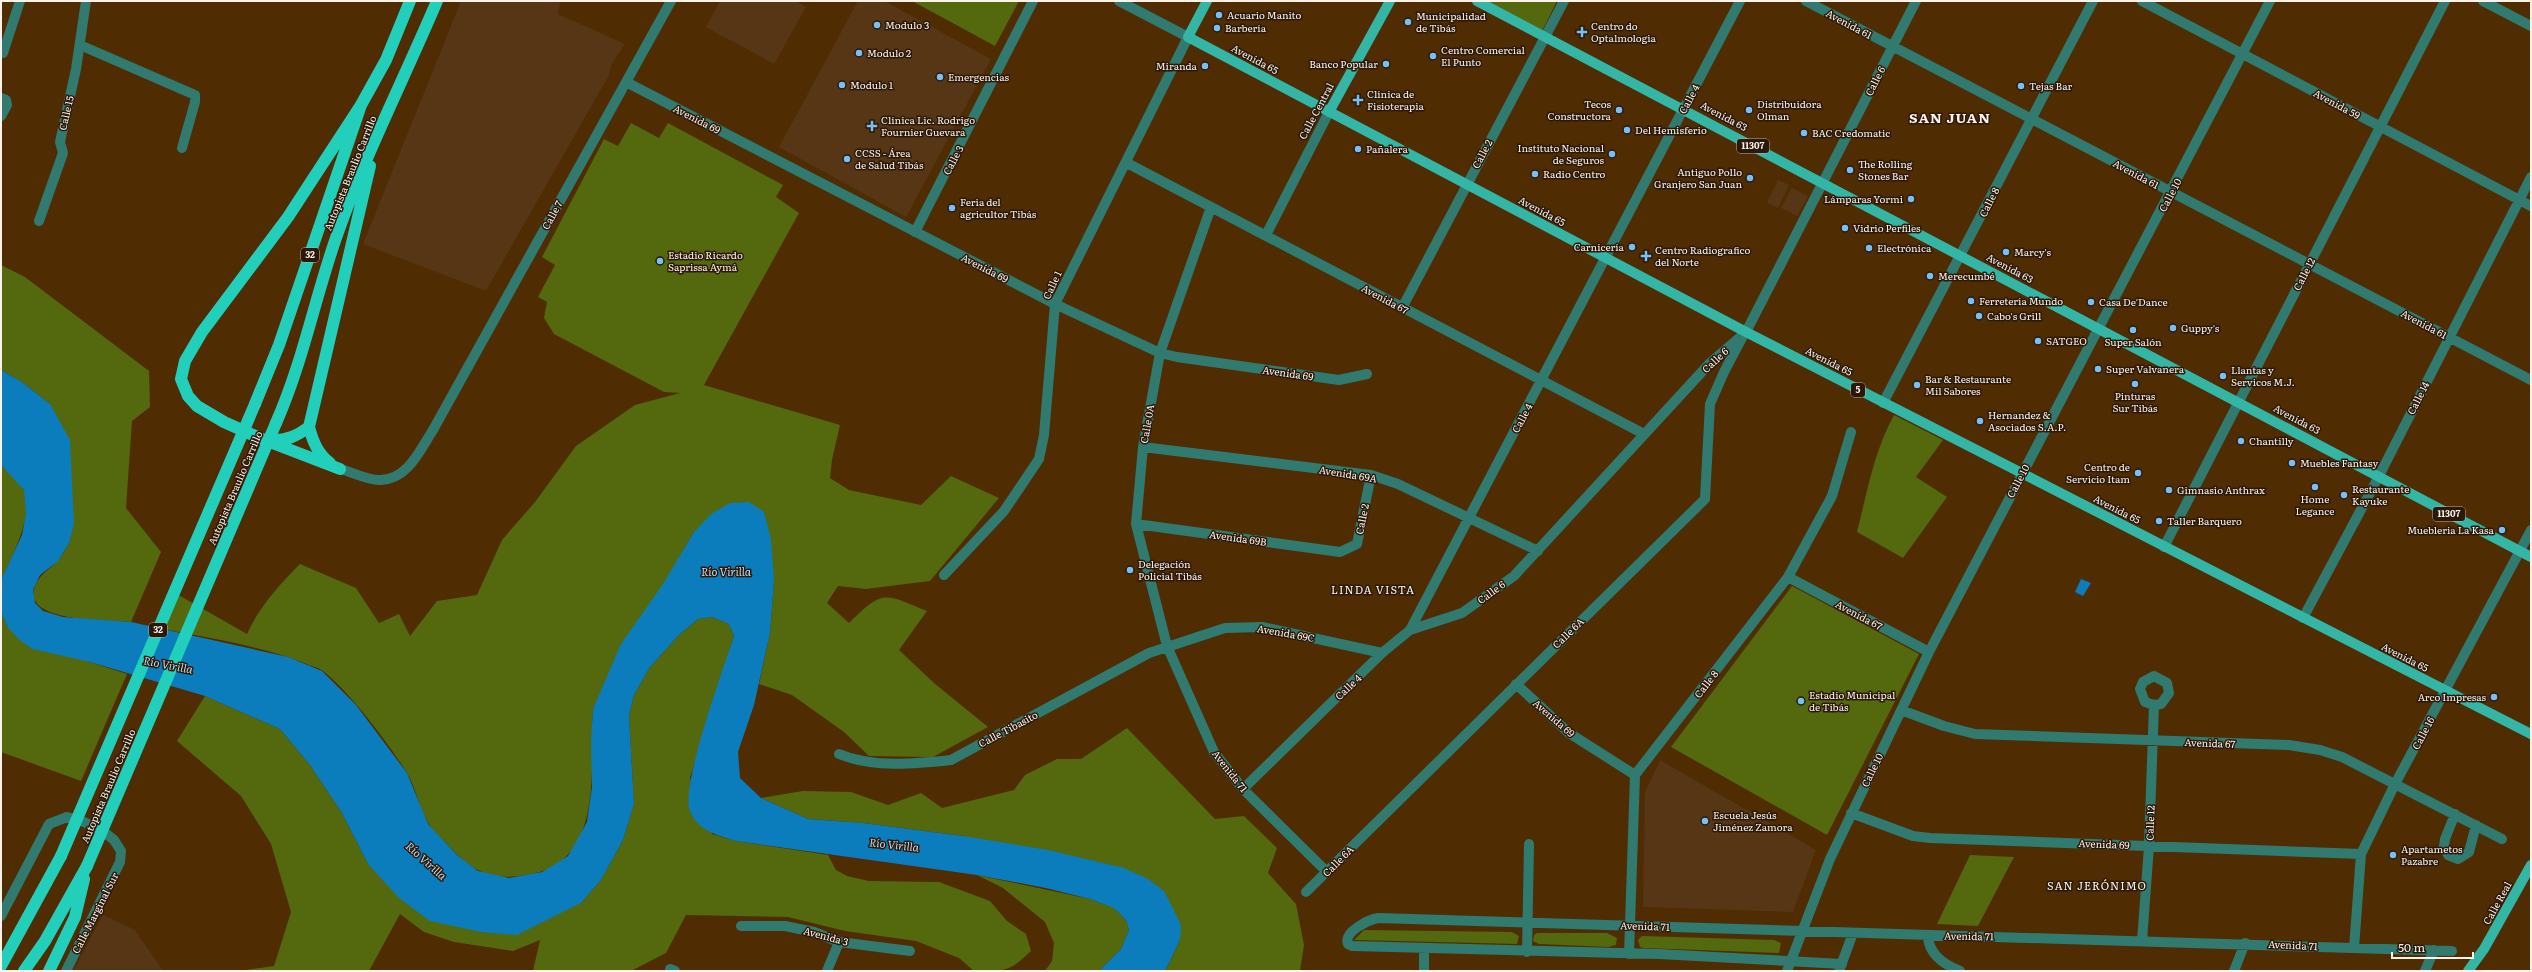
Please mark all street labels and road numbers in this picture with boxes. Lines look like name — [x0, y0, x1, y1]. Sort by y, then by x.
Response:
street label: Avenida 61 — [1824, 5, 1875, 42]
street label: Avenida 65 — [1229, 40, 1281, 77]
street label: Calle 6 — [1861, 63, 1889, 98]
street label: Calle Central — [1294, 79, 1337, 142]
street label: Calle 4 — [1675, 81, 1703, 116]
street label: Avenida 59 — [2311, 85, 2363, 122]
street label: Calle 15 — [54, 94, 77, 132]
street label: Avenida 63 — [1698, 97, 1750, 134]
street label: Avenida 69 — [671, 100, 723, 137]
street label: Autopista Braulio Carrillo — [320, 113, 380, 233]
street label: Calle 2 — [1468, 136, 1495, 171]
road number: 11307 — [1737, 139, 1769, 153]
street label: Calle 3 — [939, 142, 967, 177]
street label: Avenida 61 — [2111, 155, 2162, 192]
street label: Calle 10 — [2155, 175, 2185, 214]
street label: Calle 8 — [1975, 184, 2003, 219]
street label: Avenida 65 — [1516, 192, 1568, 229]
street label: Calle 7 — [537, 198, 566, 232]
road number: 32 — [301, 248, 319, 262]
street label: Avenida 69 — [959, 249, 1011, 286]
street label: Avenida 63 — [1984, 249, 2036, 286]
street label: Calle 12 — [2289, 255, 2318, 293]
street label: Calle 1 — [1038, 268, 1065, 302]
street label: Avenida 67 — [1359, 280, 1411, 317]
street label: Avenida 61 — [2399, 305, 2450, 342]
street label: Avenida 65 — [1803, 342, 1855, 379]
street label: Calle 6 — [1698, 343, 1732, 376]
street label: Avenida 69 — [1262, 362, 1315, 384]
street label: Calle 14 — [2403, 378, 2432, 417]
road number: 5 — [1851, 383, 1865, 397]
street label: Calle 4 — [1508, 400, 1536, 435]
street label: Avenida 63 — [2271, 400, 2323, 437]
street label: Calle 0A — [1136, 403, 1157, 445]
street label: Autopista Braulio Carrillo — [204, 428, 265, 547]
street label: Calle 10 — [2003, 461, 2033, 500]
street label: Avenida 69A — [1318, 462, 1379, 486]
street label: Avenida 65 — [2091, 490, 2143, 527]
street label: Calle 2 — [1351, 502, 1372, 536]
road number: 11307 — [2433, 507, 2465, 521]
street label: Avenida 69B — [1208, 526, 1268, 549]
street label: Calle 6 — [1474, 576, 1508, 607]
street label: Avenida 67 — [1833, 596, 1885, 633]
street label: Calle 6A — [1548, 613, 1587, 652]
street label: Avenida 69C — [1256, 620, 1316, 645]
road number: 32 — [149, 623, 167, 637]
street label: Avenida 65 — [2379, 638, 2431, 675]
street label: Calle 8 — [1690, 666, 1722, 701]
street label: Calle 4 — [1331, 670, 1365, 703]
street label: Avenida 69 — [1530, 695, 1579, 740]
street label: Calle Tibasito — [975, 707, 1040, 750]
street label: Calle 16 — [2408, 713, 2438, 752]
street label: Autopista Braulio Carrillo — [77, 726, 138, 845]
street label: Avenida 67 — [2184, 734, 2236, 751]
street label: Avenida 71 — [1209, 746, 1252, 795]
street label: Calle 10 — [1857, 750, 1886, 789]
street label: Calle 12 — [2141, 805, 2158, 841]
street label: Avenida 69 — [2078, 835, 2130, 852]
street label: Calle 6A — [1319, 841, 1357, 880]
street label: Calle Marginal Sur — [68, 869, 122, 956]
street label: Calle Real — [2479, 878, 2515, 927]
street label: Avenida 71 — [1620, 917, 1670, 934]
street label: Avenida 3 — [802, 922, 850, 949]
street label: Avenida 71 — [1944, 928, 1994, 943]
street label: Avenida 71 — [2268, 936, 2318, 953]

